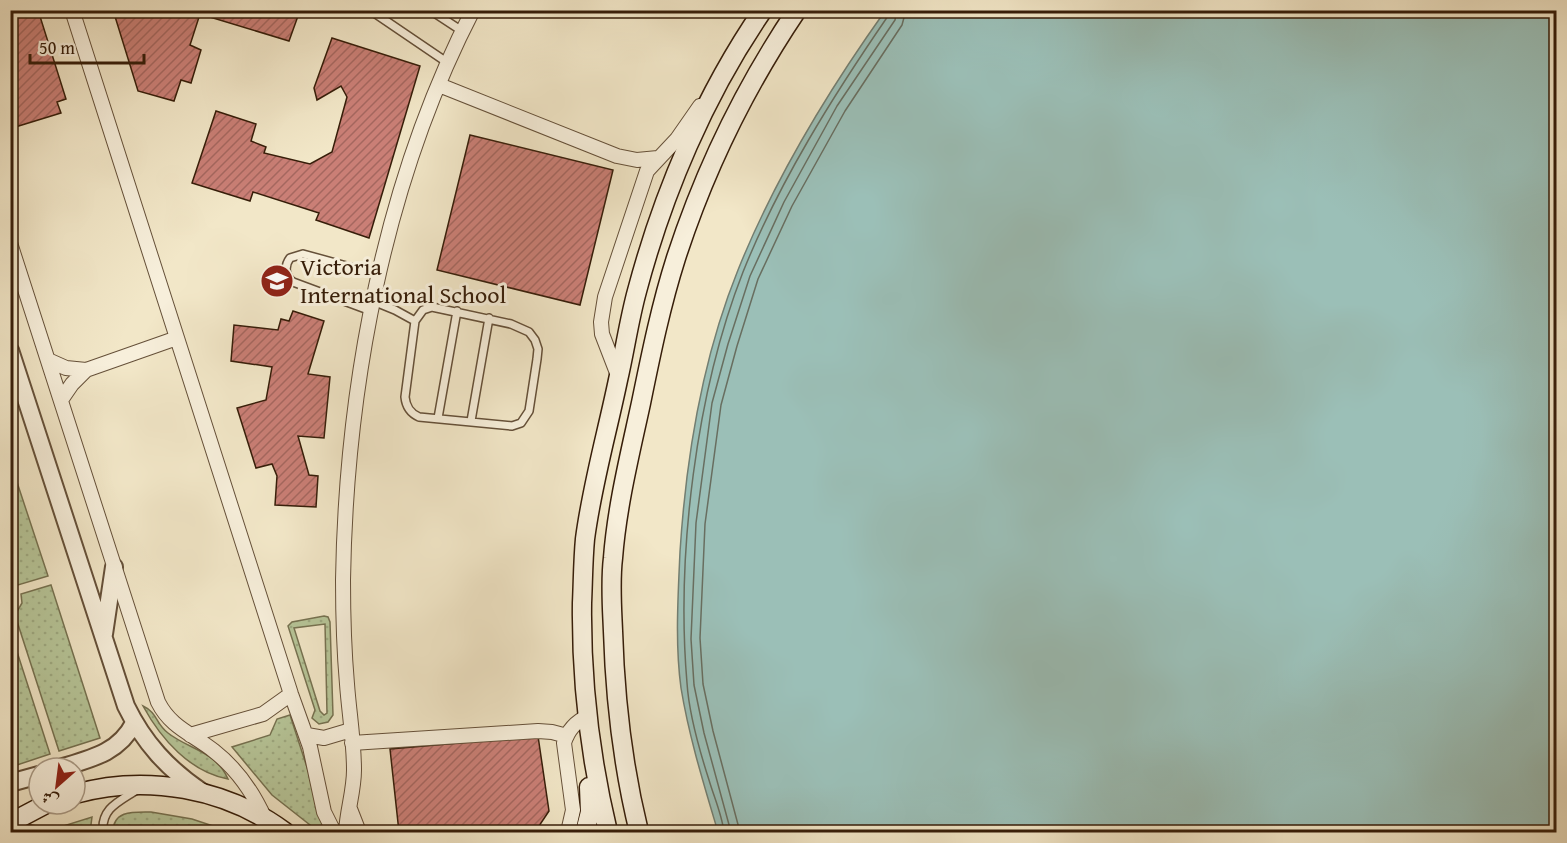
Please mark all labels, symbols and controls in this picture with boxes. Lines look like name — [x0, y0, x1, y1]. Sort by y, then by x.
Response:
scale bar — [30, 27, 144, 65]
text: 50 m — [39, 34, 75, 61]
place label: Victoria International School — [300, 249, 507, 312]
school or university icon: Victoria International School — [259, 263, 295, 299]
north arrow — [27, 756, 87, 816]
text: ش — [37, 785, 63, 814]

